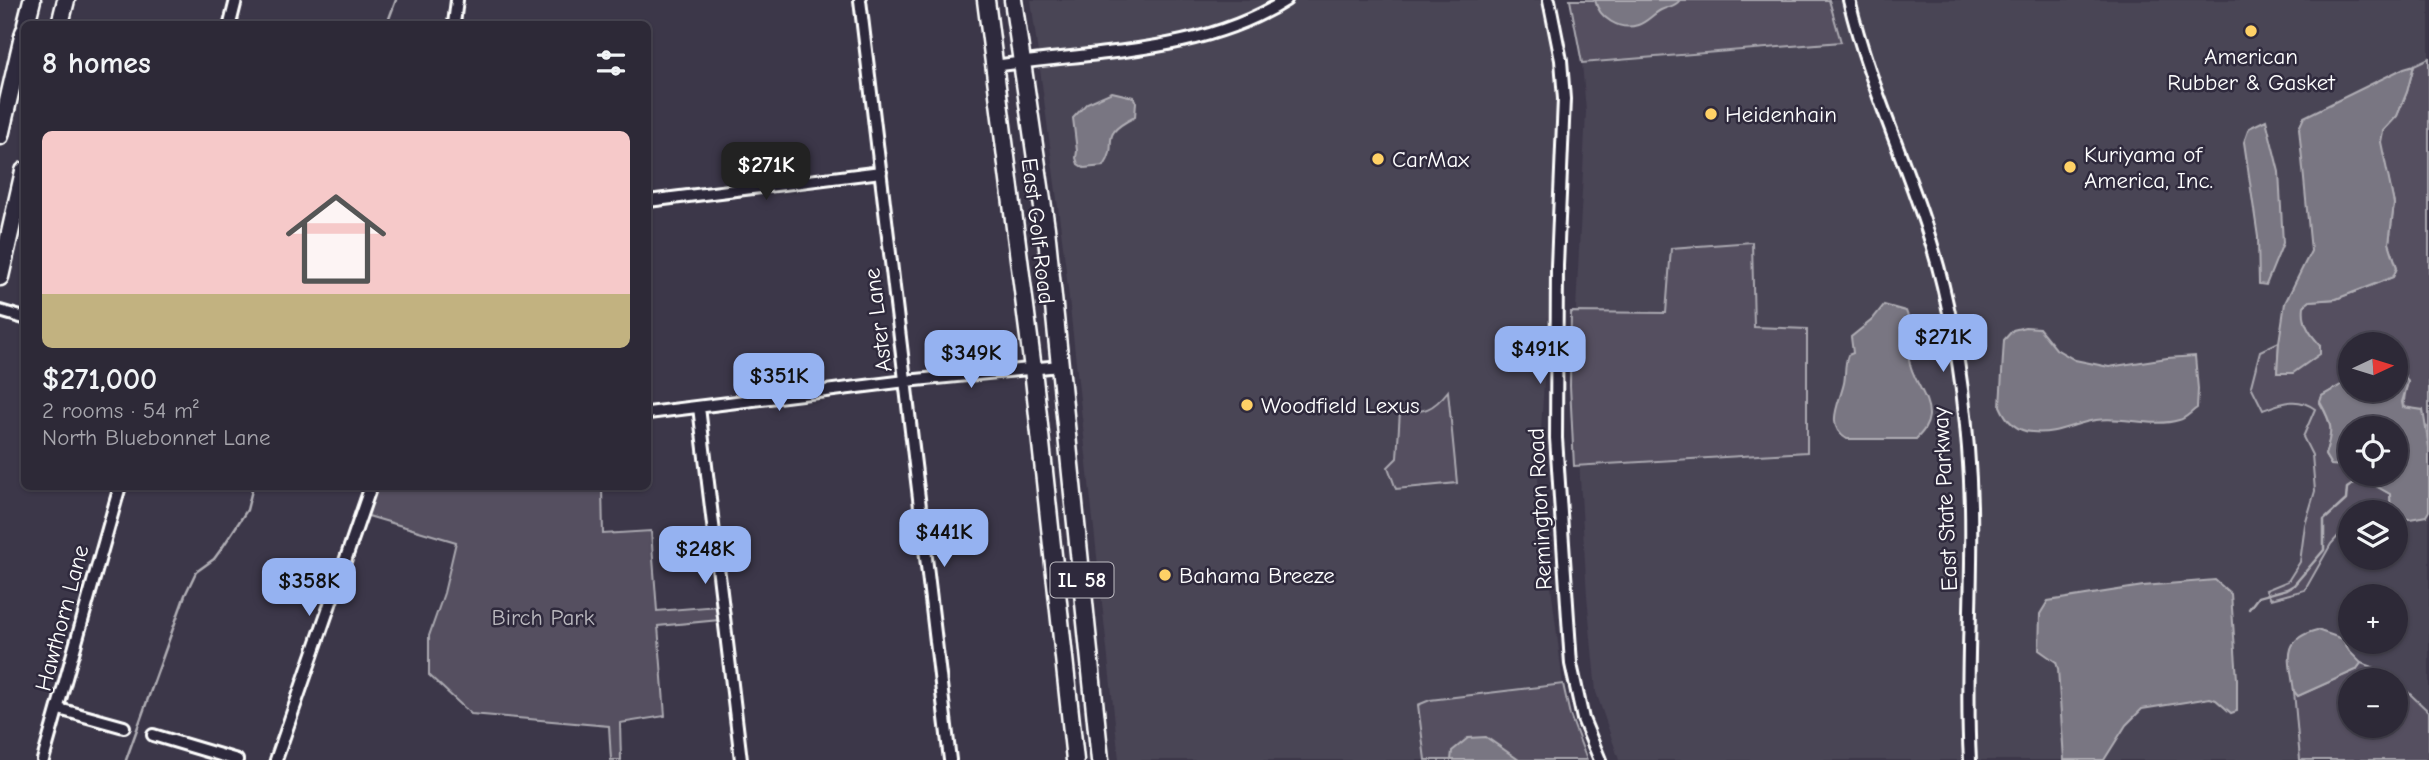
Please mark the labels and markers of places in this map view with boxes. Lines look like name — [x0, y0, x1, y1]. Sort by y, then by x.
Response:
marker: American Rubber & Gasket — [2243, 23, 2259, 39]
place label: American Rubber & Gasket — [2167, 43, 2336, 96]
place label: Heidenhain — [1725, 101, 1837, 128]
marker: Heidenhain — [1703, 106, 1719, 122]
place label: Kuriyama of America, Inc. — [2084, 141, 2213, 194]
pin: $271K — [717, 142, 815, 202]
place label: CarMax — [1392, 146, 1469, 173]
marker: CarMax — [1370, 151, 1386, 167]
marker: Kuriyama of America, Inc. — [2062, 159, 2078, 175]
pin: $271K — [1894, 314, 1992, 374]
pin: $491K — [1491, 326, 1589, 386]
pin: $349K — [922, 330, 1020, 390]
pin: $351K — [730, 354, 828, 413]
place label: Woodfield Lexus — [1261, 392, 1419, 419]
marker: Woodfield Lexus — [1239, 397, 1255, 413]
pin: $441K — [895, 510, 993, 569]
pin: $248K — [656, 526, 754, 586]
pin: $358K — [260, 558, 358, 618]
place label: Bahama Breeze — [1179, 562, 1335, 589]
marker: Bahama Breeze — [1157, 567, 1173, 583]

